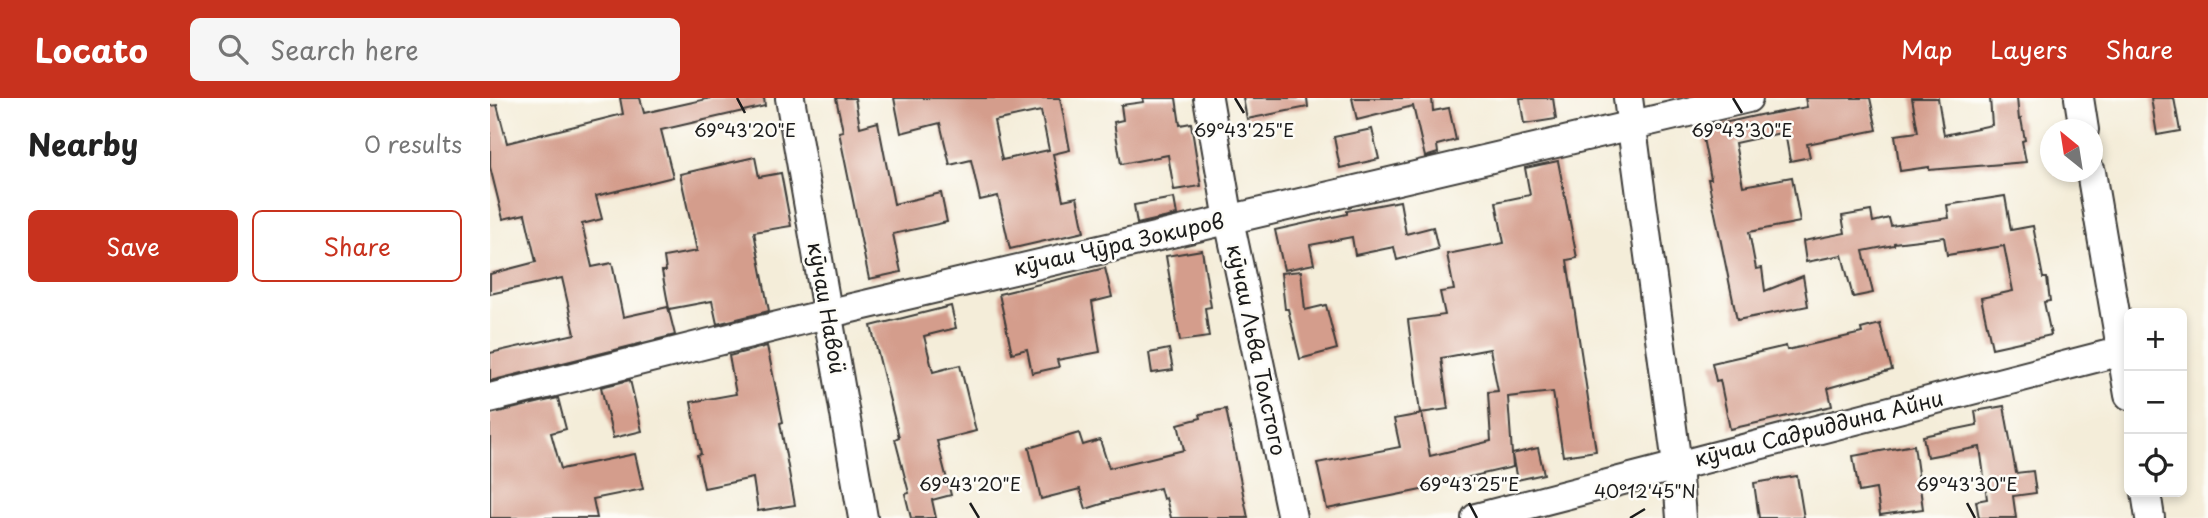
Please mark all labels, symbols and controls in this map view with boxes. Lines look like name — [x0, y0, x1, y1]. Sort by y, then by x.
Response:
search box — [190, 18, 680, 81]
text: Locato — [35, 24, 148, 74]
icon: search — [214, 30, 252, 68]
text: Search here — [270, 30, 419, 69]
text: Map — [1901, 31, 1952, 67]
text: Layers — [1990, 31, 2067, 67]
text: Share — [2105, 31, 2173, 67]
text: 69°43'20"E — [694, 116, 796, 143]
text: 69°43'25"E — [1194, 116, 1294, 143]
text: 69°43'30"E — [1691, 116, 1793, 143]
north arrow — [2040, 119, 2103, 182]
text: Nearby — [28, 121, 138, 166]
text: 0 results — [364, 126, 462, 161]
street label: кӯчаи Ҷӯра Зокиров — [1010, 203, 1227, 283]
button: Save — [28, 210, 238, 282]
button: Share — [252, 210, 462, 282]
street label: кӯчаи Навоӣ — [801, 239, 855, 376]
street label: кӯчаи Льва Толстого — [1220, 241, 1296, 458]
map controls — [2124, 308, 2187, 497]
button: + — [2124, 308, 2187, 371]
button: − — [2124, 371, 2187, 434]
street label: кӯчаи Садриддина Айни — [1691, 381, 1946, 473]
button: locate — [2124, 434, 2187, 497]
text: 69°43'20"E — [919, 470, 1021, 497]
text: 69°43'25"E — [1419, 470, 1519, 497]
text: 69°43'30"E — [1916, 470, 2018, 497]
text: 40°12'45"N — [1594, 477, 1696, 504]

